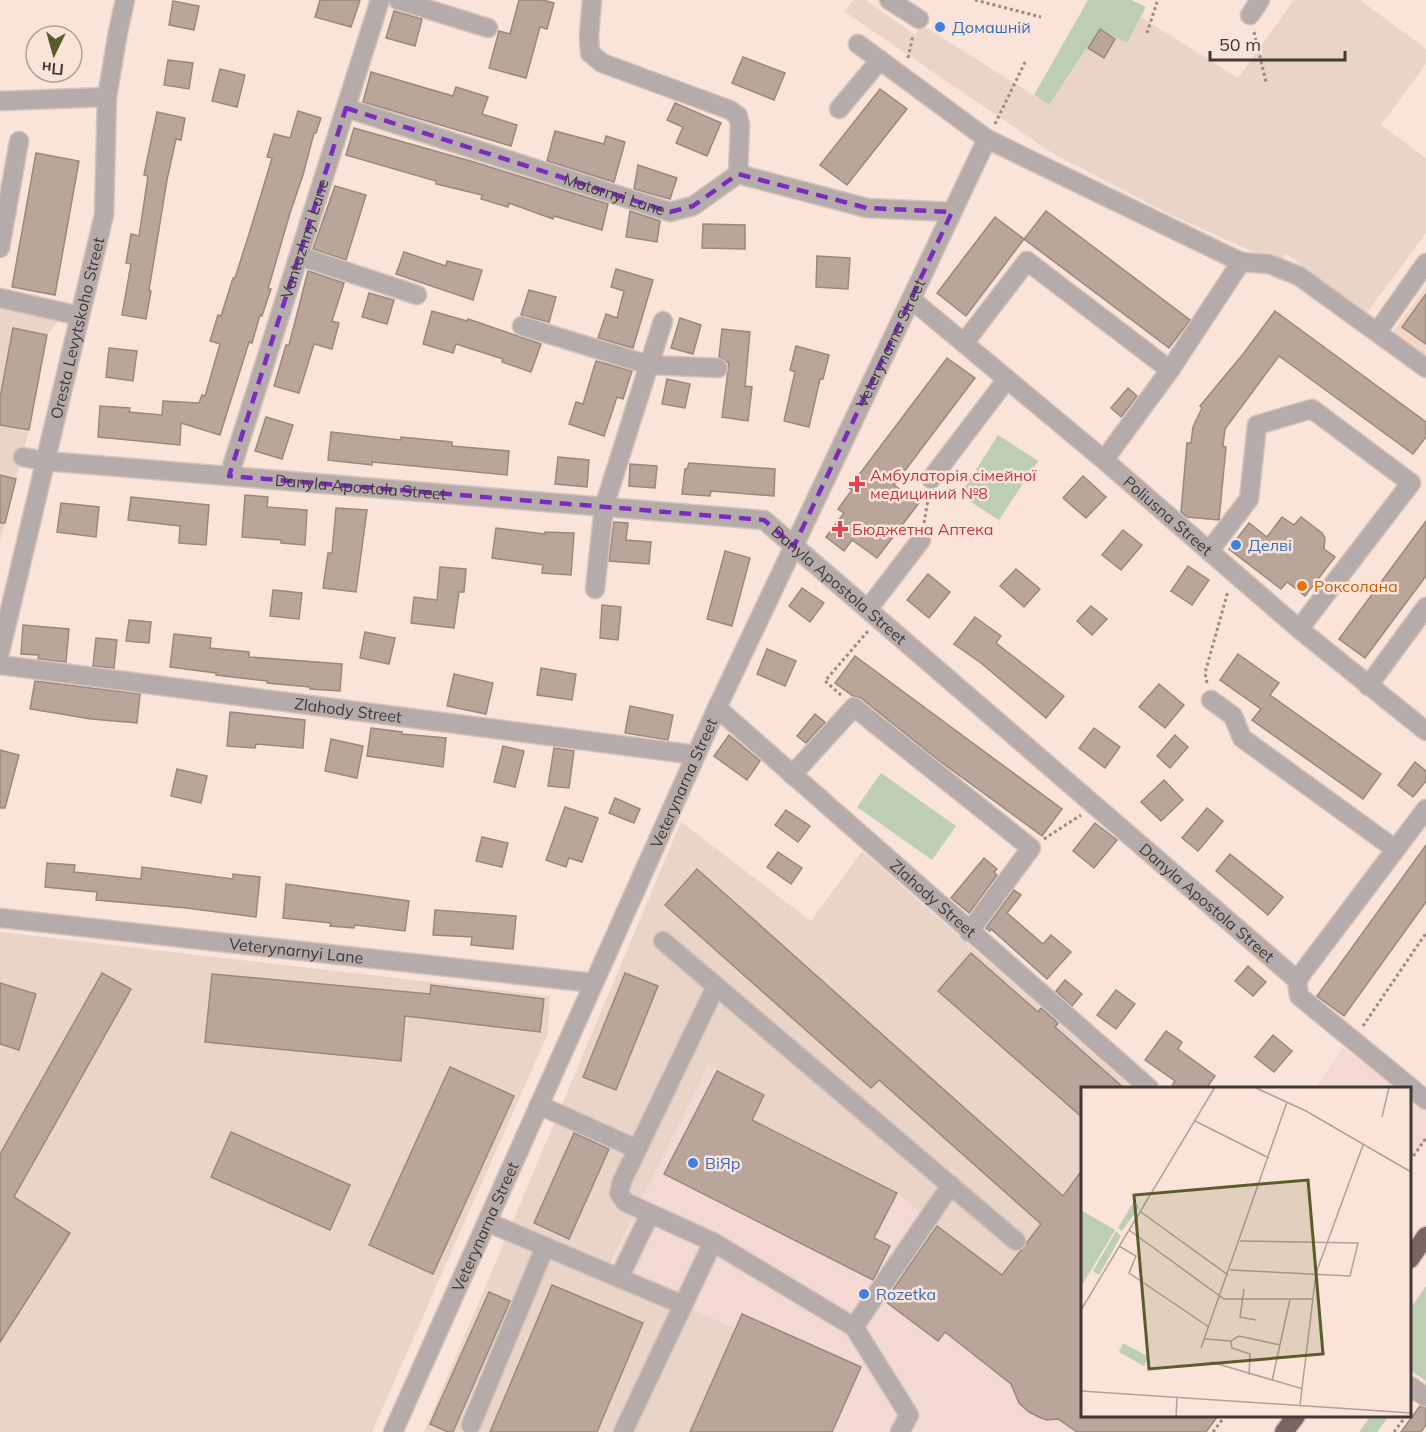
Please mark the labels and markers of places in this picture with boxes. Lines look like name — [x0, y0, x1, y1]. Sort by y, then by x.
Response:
place label: Домашній — [952, 17, 1031, 37]
marker: Домашній — [933, 20, 947, 34]
place label: Амбулаторія сімейної медициний №8 — [870, 465, 1037, 503]
marker: Амбулаторія сімейної медициний №8 — [848, 475, 866, 493]
place label: Бюджетна Аптека — [852, 519, 994, 539]
marker: Бюджетна Аптека — [833, 522, 847, 536]
place label: Делві — [1248, 535, 1292, 555]
marker: Делві — [1229, 538, 1243, 552]
place label: Роксолана — [1314, 576, 1398, 596]
marker: Роксолана — [1295, 579, 1309, 593]
place label: ВіЯр — [705, 1153, 741, 1173]
marker: ВіЯр — [686, 1156, 700, 1170]
place label: Rozetka — [876, 1284, 936, 1304]
marker: Rozetka — [857, 1287, 871, 1301]

